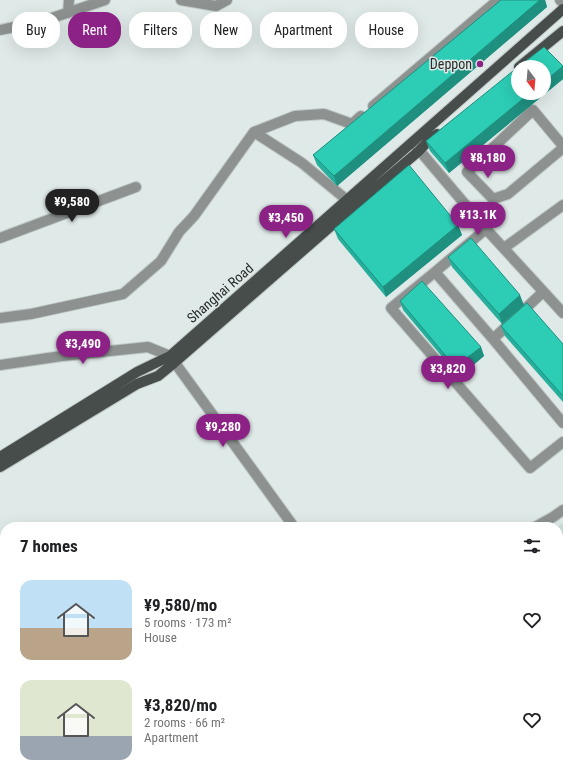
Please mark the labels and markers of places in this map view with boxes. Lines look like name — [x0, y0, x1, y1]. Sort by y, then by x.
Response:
place label: Deppon — [430, 56, 472, 72]
marker: Deppon — [475, 59, 485, 69]
pin: ¥8,180 — [455, 145, 521, 179]
pin: ¥9,580 — [39, 189, 105, 223]
pin: ¥13.1K — [445, 202, 511, 236]
pin: ¥3,450 — [253, 205, 319, 239]
pin: ¥3,490 — [50, 331, 116, 365]
pin: ¥3,820 — [415, 356, 481, 390]
pin: ¥9,280 — [190, 414, 256, 448]

